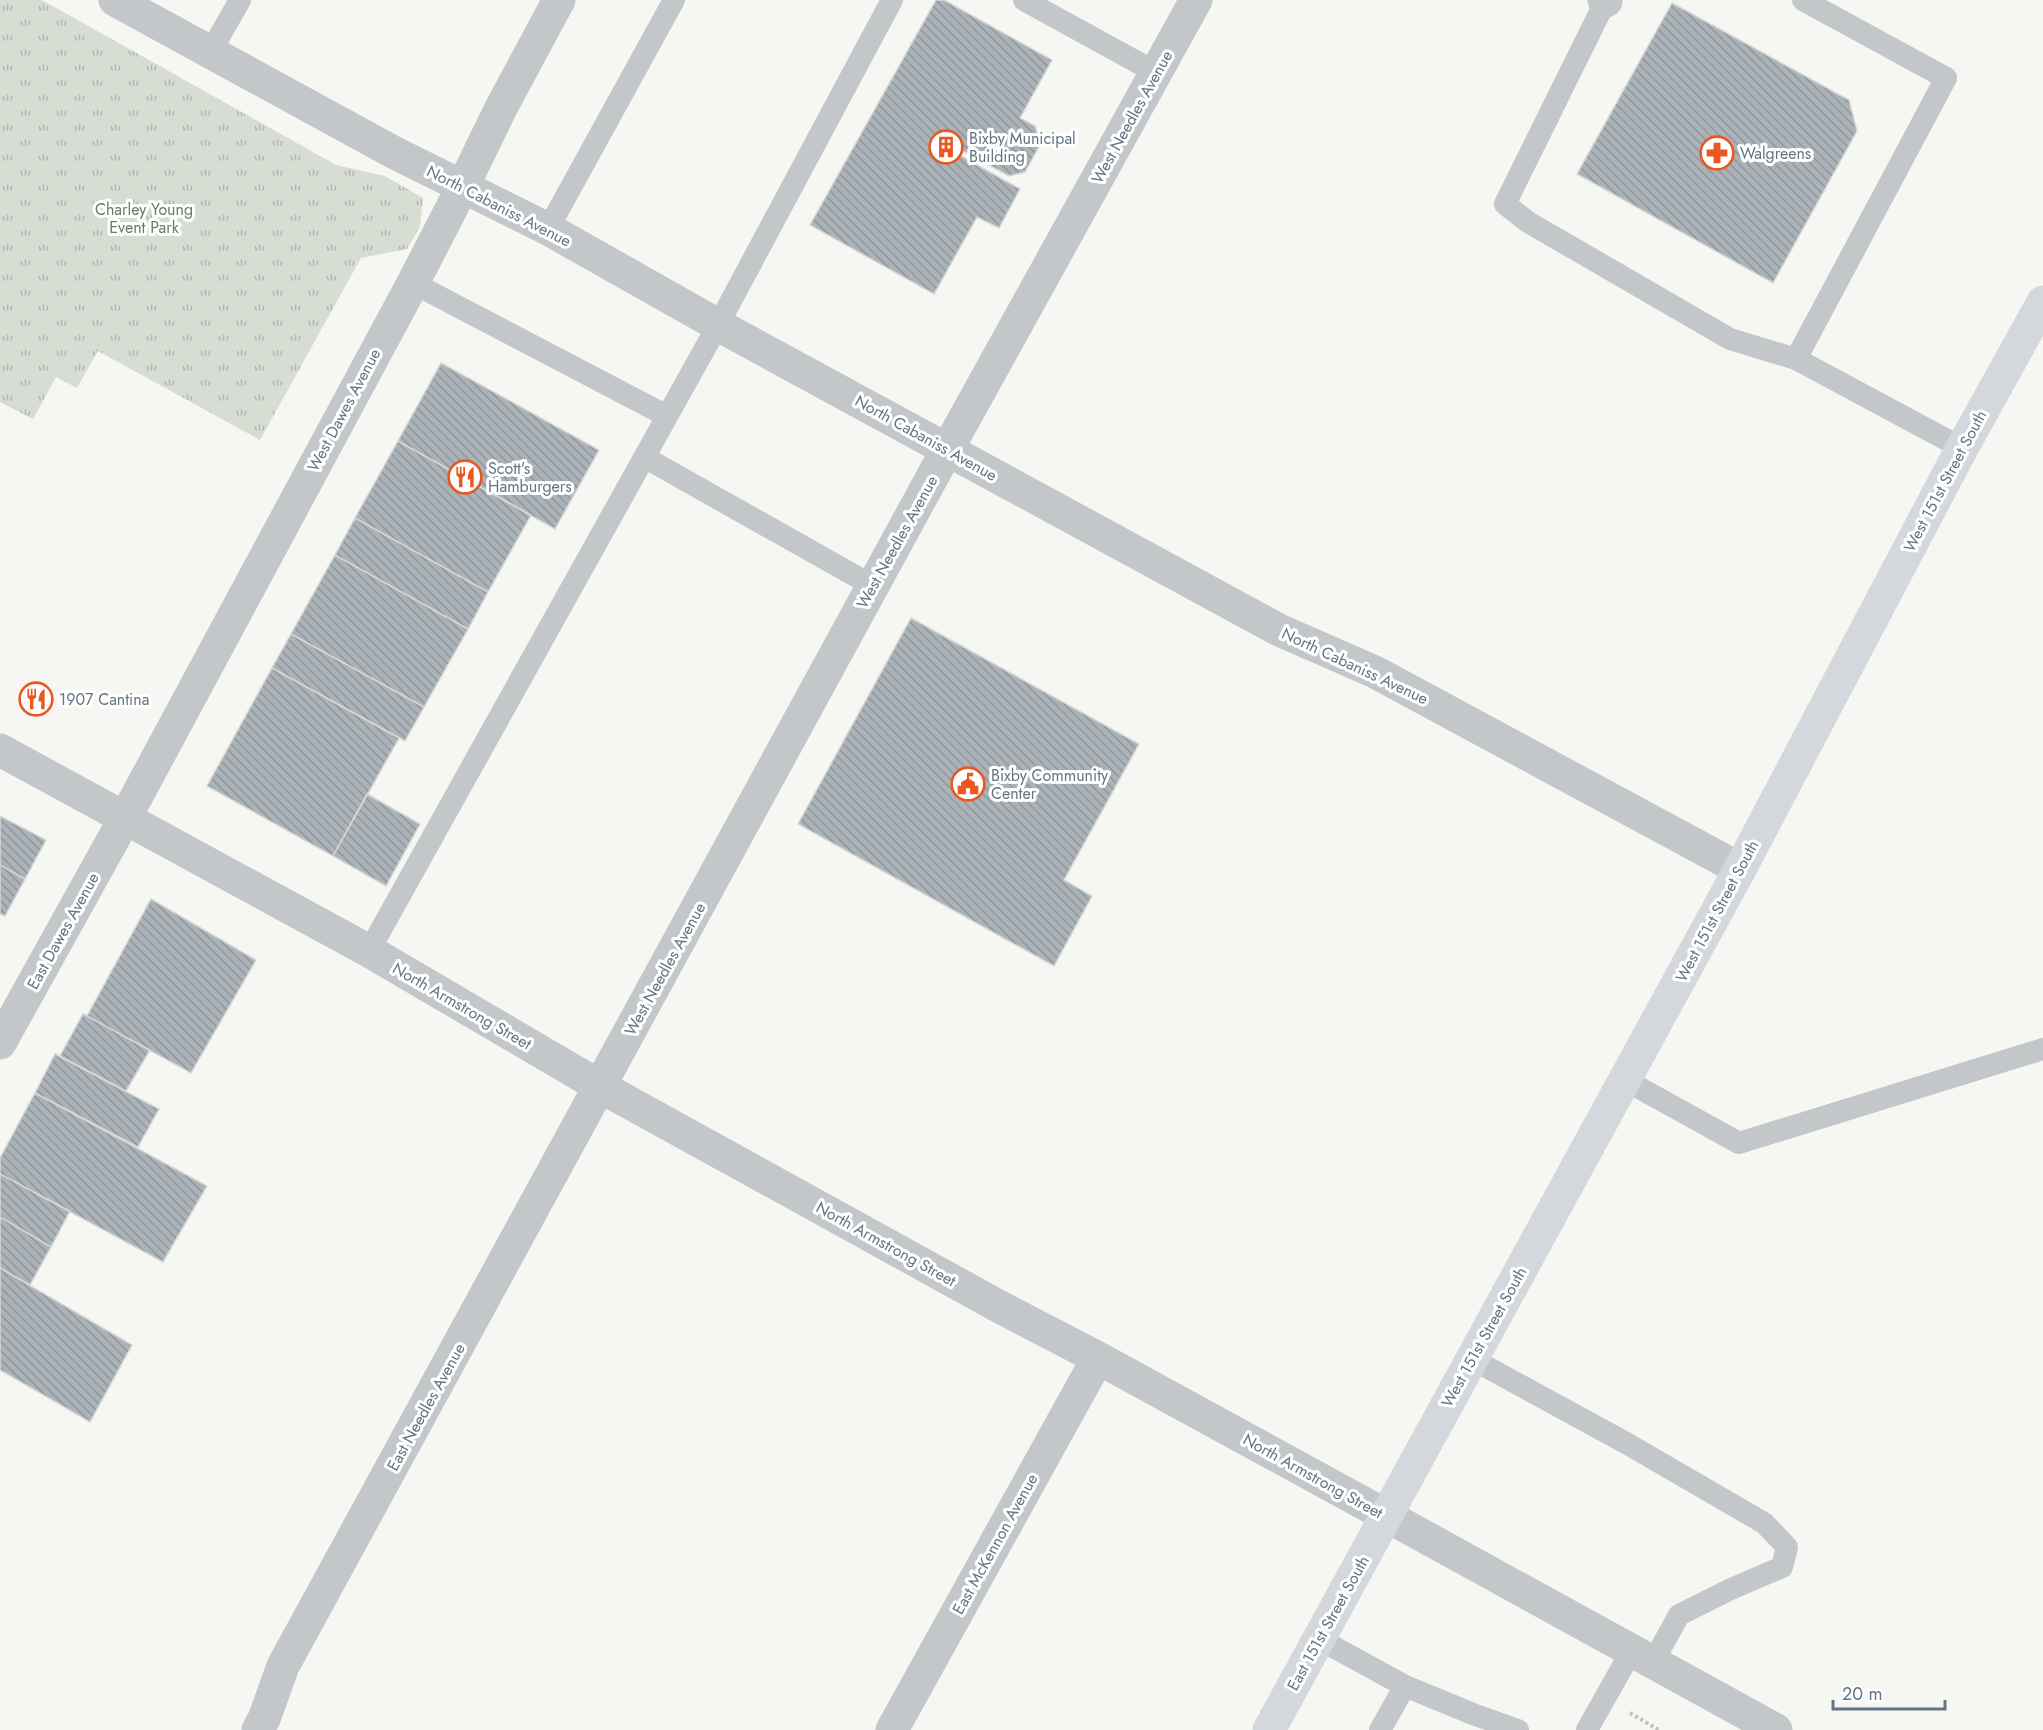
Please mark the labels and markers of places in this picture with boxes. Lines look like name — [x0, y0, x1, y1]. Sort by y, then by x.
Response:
place label: Bixby Municipal Building — [969, 127, 1076, 168]
building icon: Bixby Municipal Building — [928, 129, 964, 165]
pharmacy icon: Walgreens — [1699, 135, 1735, 171]
place label: Walgreens — [1740, 142, 1811, 165]
place label: Scott's Hamburgers — [488, 457, 572, 498]
restaurant icon: Scott's Hamburgers — [447, 459, 483, 495]
restaurant icon: 1907 Cantina — [18, 681, 54, 717]
place label: 1907 Cantina — [59, 688, 149, 711]
place label: Bixby Community Center — [991, 764, 1109, 805]
public building icon: Bixby Community Center — [950, 766, 986, 802]

